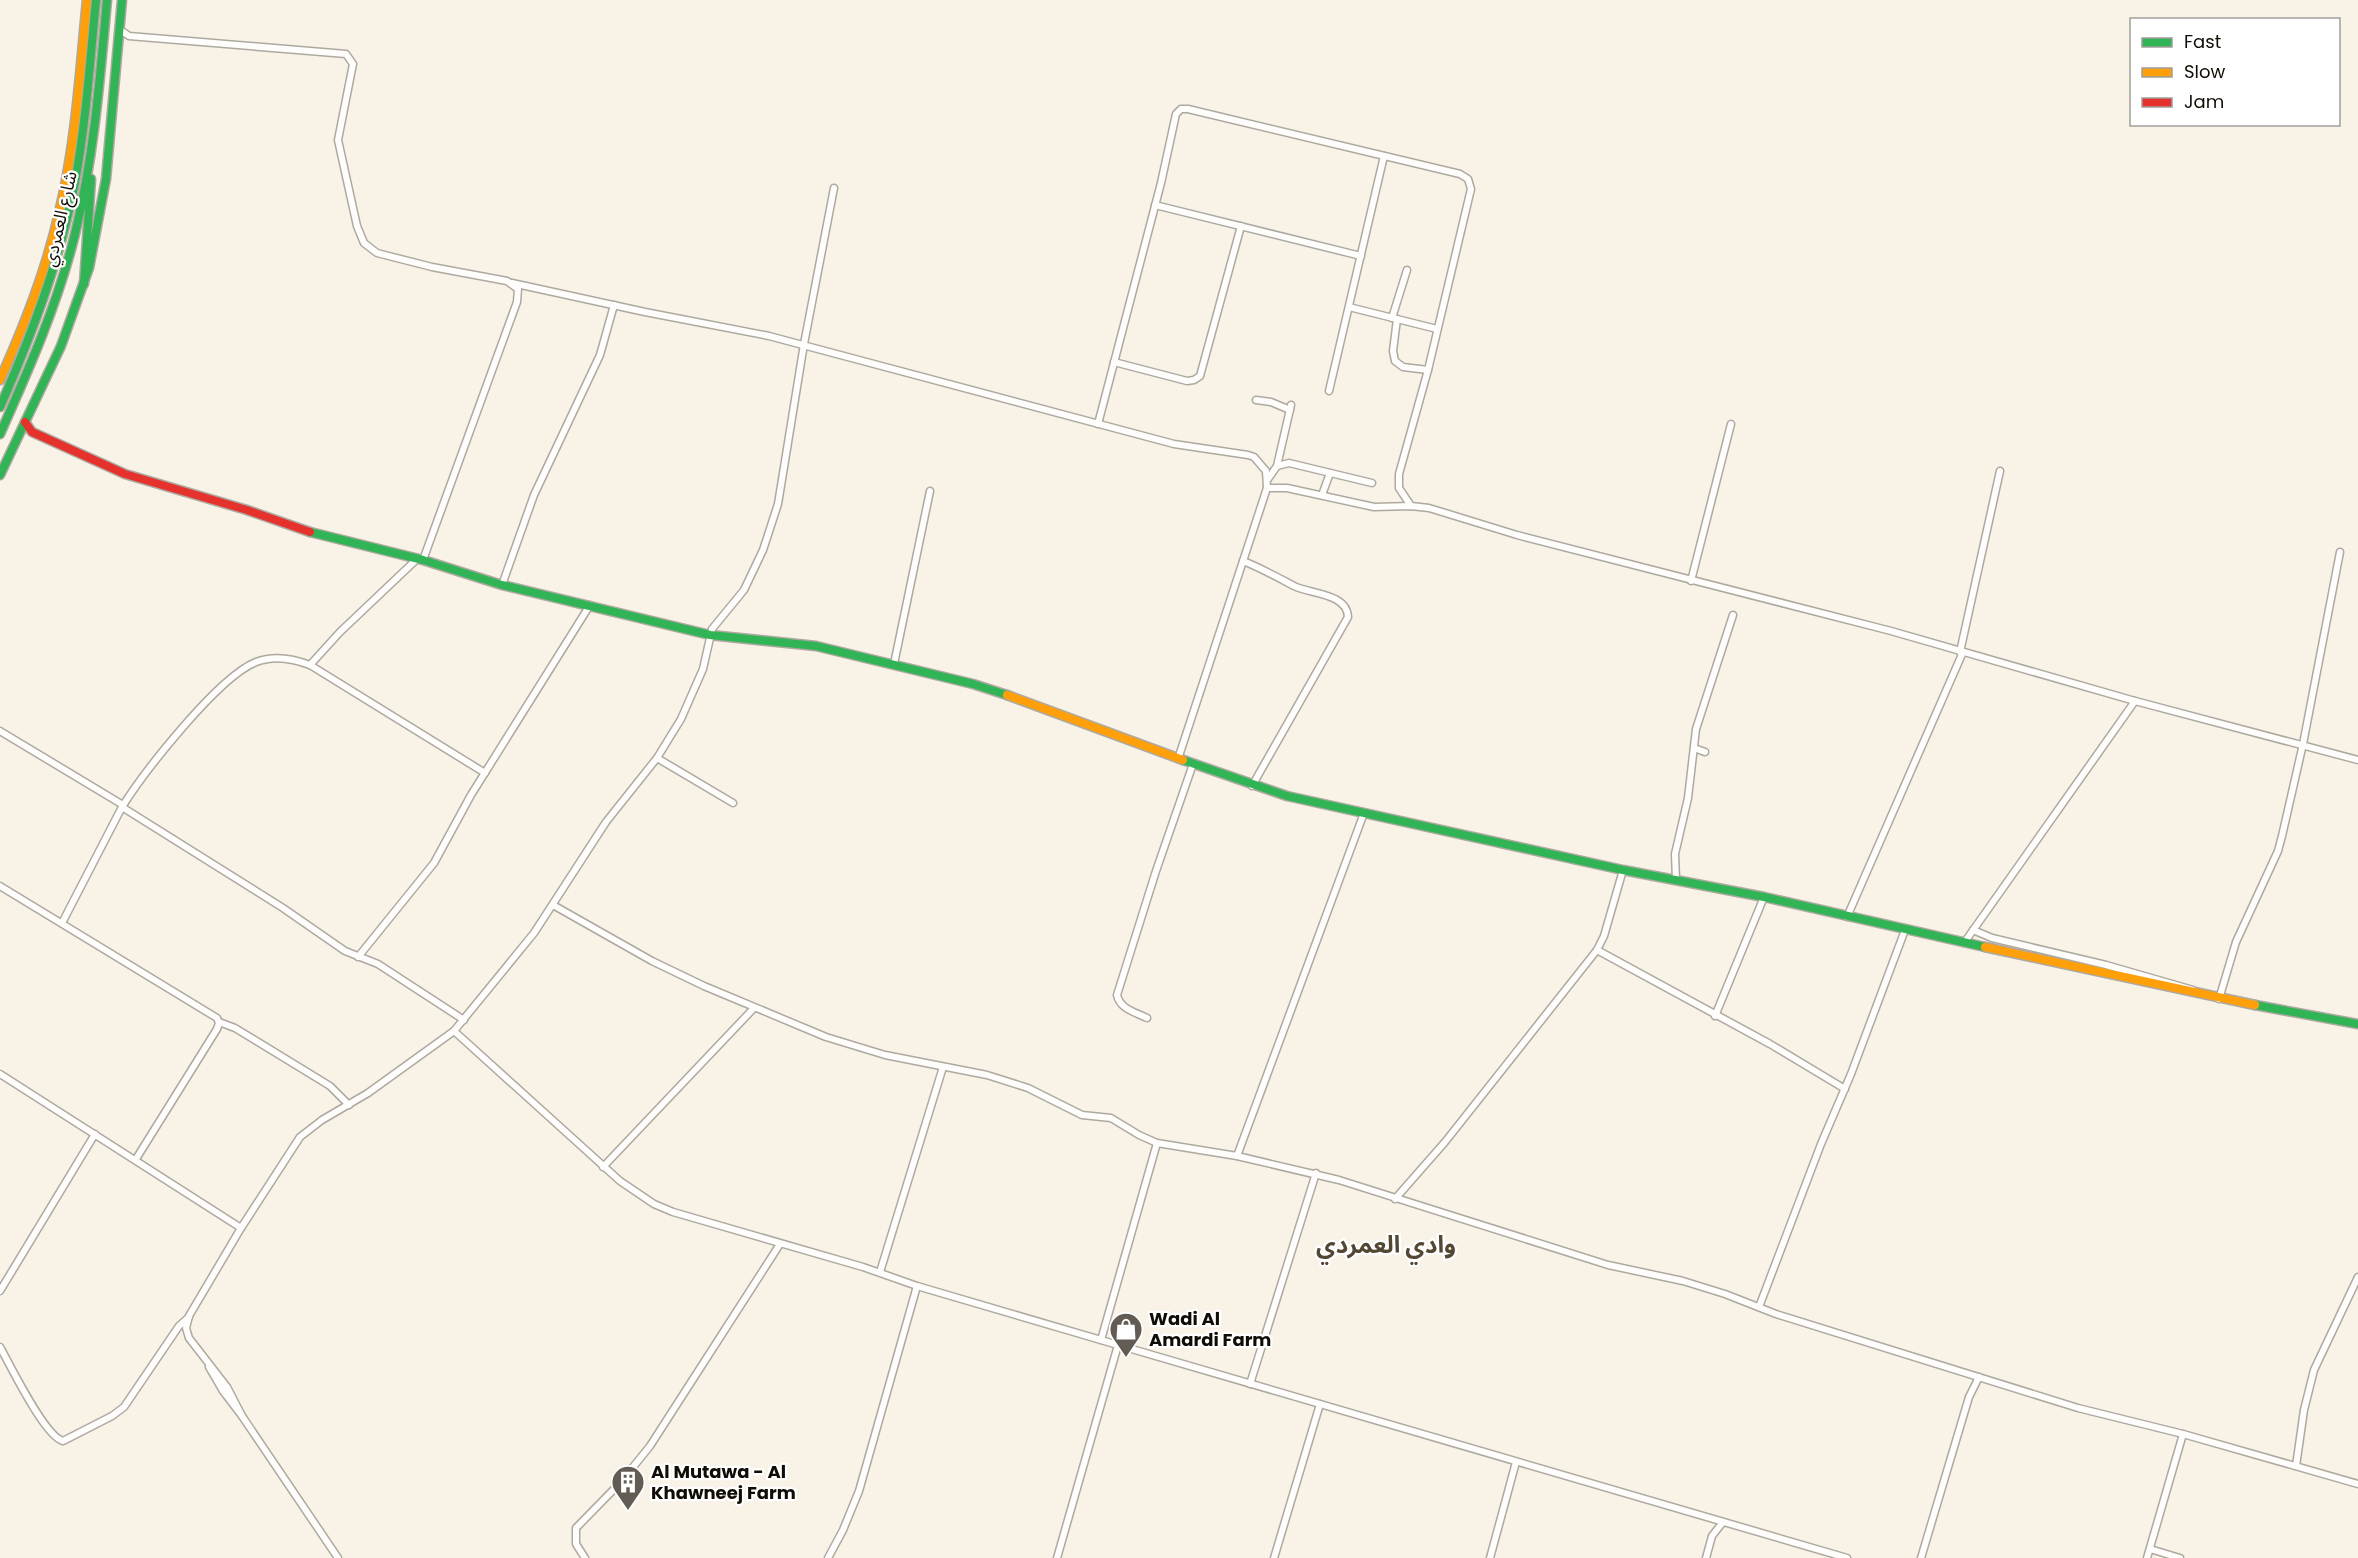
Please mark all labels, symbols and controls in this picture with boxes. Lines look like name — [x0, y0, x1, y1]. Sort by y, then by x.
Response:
legend — [2130, 18, 2340, 126]
text: Fast — [2184, 29, 2221, 54]
text: Slow — [2184, 59, 2226, 84]
text: Jam — [2184, 89, 2224, 114]
street label: شارع العمردي — [36, 169, 85, 270]
district label: وادي العمردي — [1316, 1228, 1456, 1265]
place label: Wadi Al Amardi Farm — [1149, 1306, 1271, 1352]
shop icon: Wadi Al Amardi Farm — [1108, 1311, 1144, 1358]
place label: Al Mutawa - Al Khawneej Farm — [651, 1459, 796, 1505]
building icon: Al Mutawa - Al Khawneej Farm — [610, 1464, 646, 1511]

